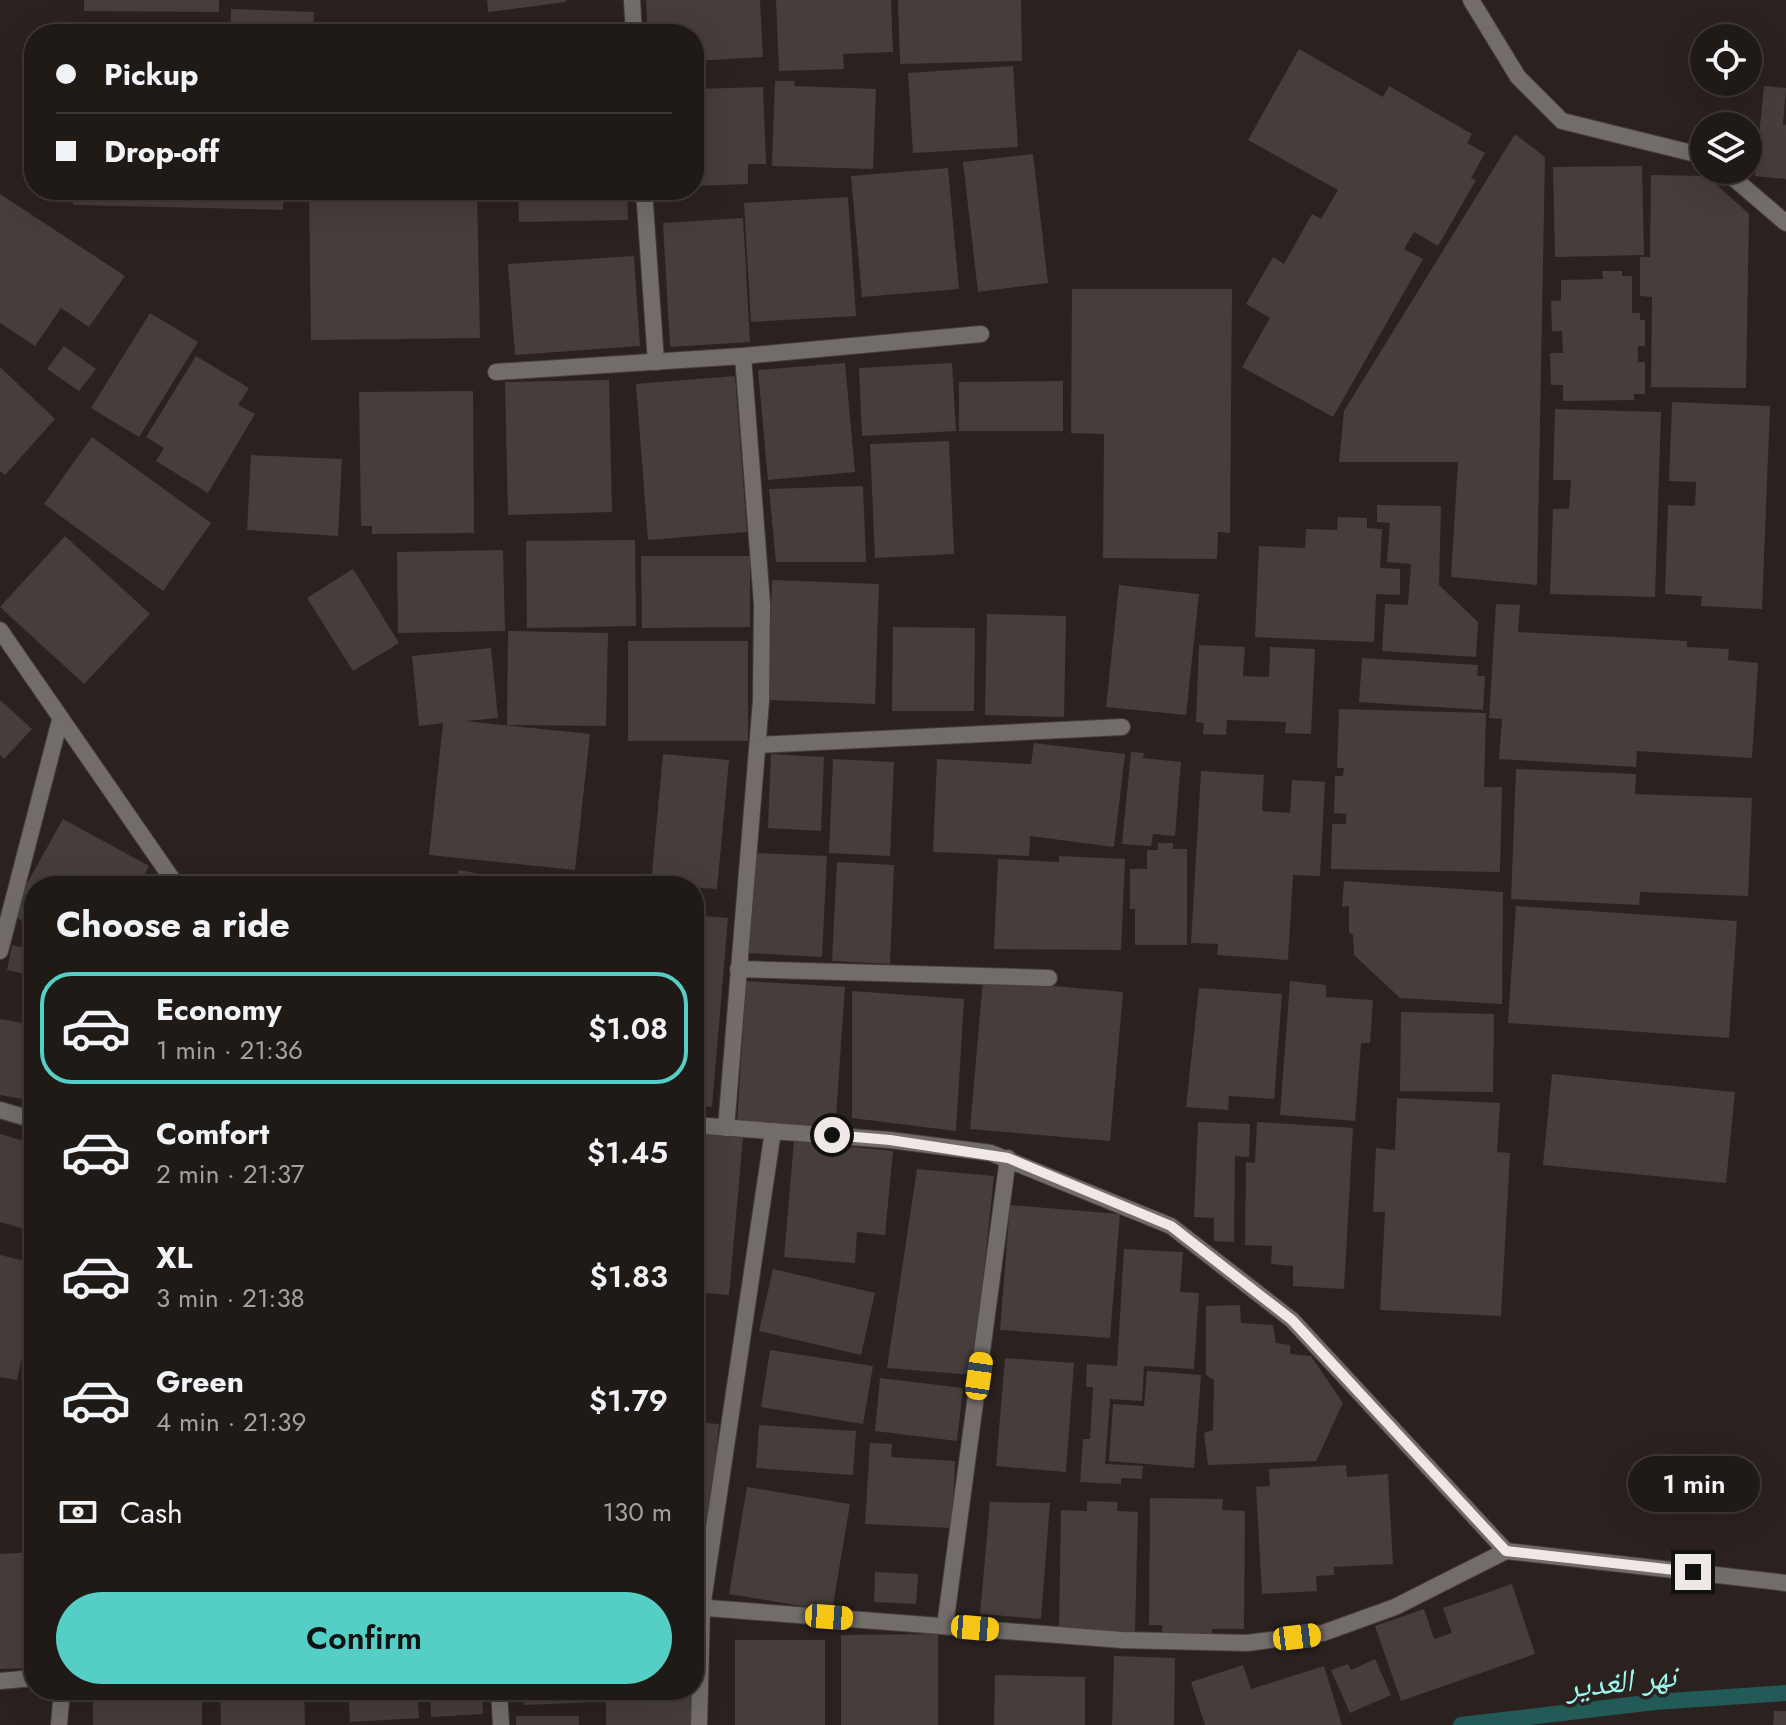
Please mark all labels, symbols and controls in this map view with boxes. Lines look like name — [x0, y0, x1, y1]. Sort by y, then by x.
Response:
map controls — [1690, 24, 1762, 184]
button: locate — [1690, 24, 1762, 96]
text: Pickup — [104, 53, 199, 96]
button: layers — [1690, 112, 1762, 184]
text: Drop-off — [104, 130, 219, 173]
text: Choose a ride — [56, 898, 290, 950]
text: Economy — [156, 988, 282, 1031]
icon: car — [60, 992, 132, 1064]
text: $1.08 — [588, 1007, 668, 1050]
text: 1 min · 21:36 — [156, 1031, 303, 1069]
text: Comfort — [156, 1112, 269, 1155]
icon: car — [60, 1116, 132, 1188]
route start — [814, 1117, 850, 1153]
text: $1.45 — [587, 1131, 668, 1174]
text: 2 min · 21:37 — [156, 1155, 304, 1193]
text: XL — [156, 1236, 192, 1279]
icon: car — [60, 1240, 132, 1312]
text: $1.83 — [590, 1255, 668, 1298]
text: 3 min · 21:38 — [156, 1279, 305, 1317]
car — [964, 1351, 994, 1401]
text: Green — [156, 1360, 244, 1403]
icon: car — [60, 1364, 132, 1436]
text: $1.79 — [589, 1379, 668, 1422]
text: 4 min · 21:39 — [156, 1403, 307, 1441]
callout: 1 min — [1627, 1456, 1759, 1512]
text: 1 min — [1662, 1465, 1726, 1503]
icon: cash — [56, 1490, 100, 1534]
text: Cash — [120, 1491, 183, 1534]
text: 130 m — [602, 1493, 672, 1531]
route end — [1675, 1554, 1711, 1590]
button: Confirm — [56, 1592, 672, 1684]
car — [804, 1603, 854, 1631]
car — [950, 1614, 1000, 1642]
car — [1272, 1622, 1322, 1652]
water label: نهر الغدير — [1562, 1652, 1682, 1710]

